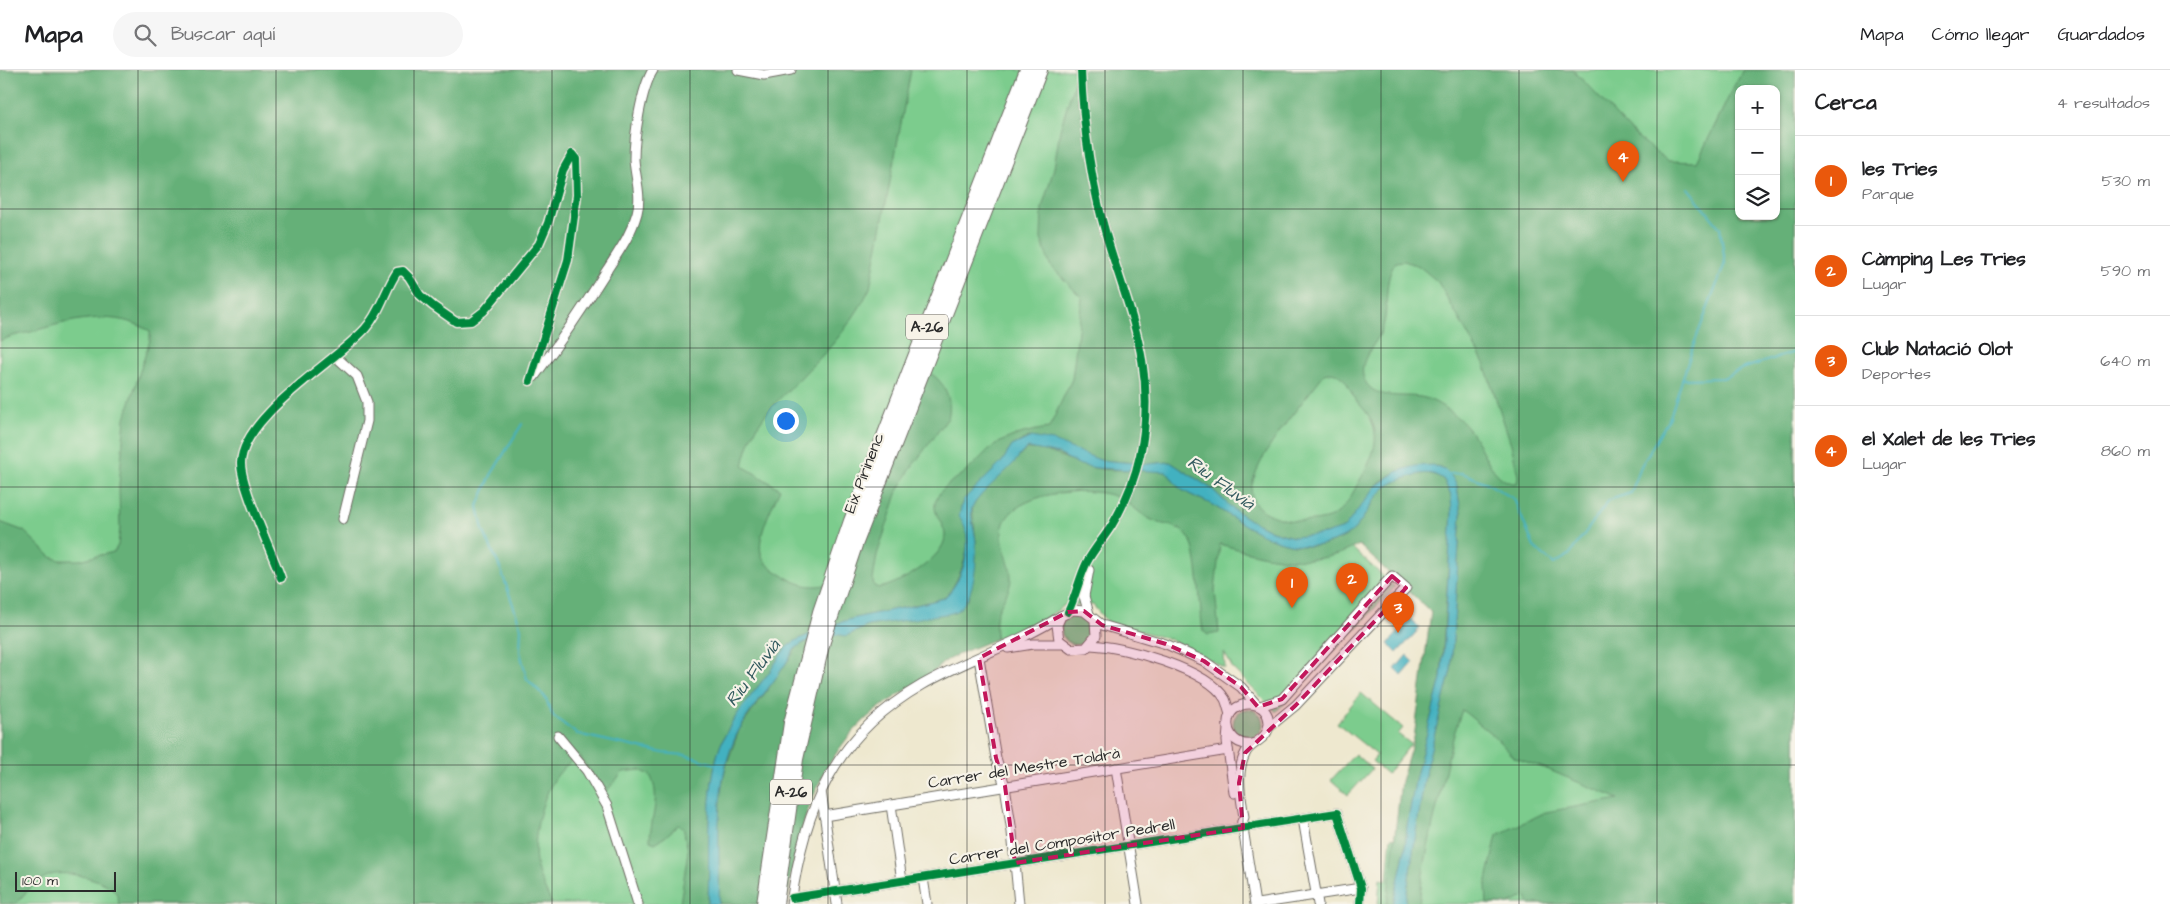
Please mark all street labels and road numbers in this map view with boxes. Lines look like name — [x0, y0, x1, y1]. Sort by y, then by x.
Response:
road number: A-26 — [906, 314, 948, 340]
street label: Eix Pirinenc — [839, 430, 889, 516]
street label: Carrer del Mestre Toldrà — [927, 742, 1121, 794]
road number: A-26 — [770, 780, 812, 804]
street label: Carrer del Compositor Pedrell — [948, 813, 1176, 871]

